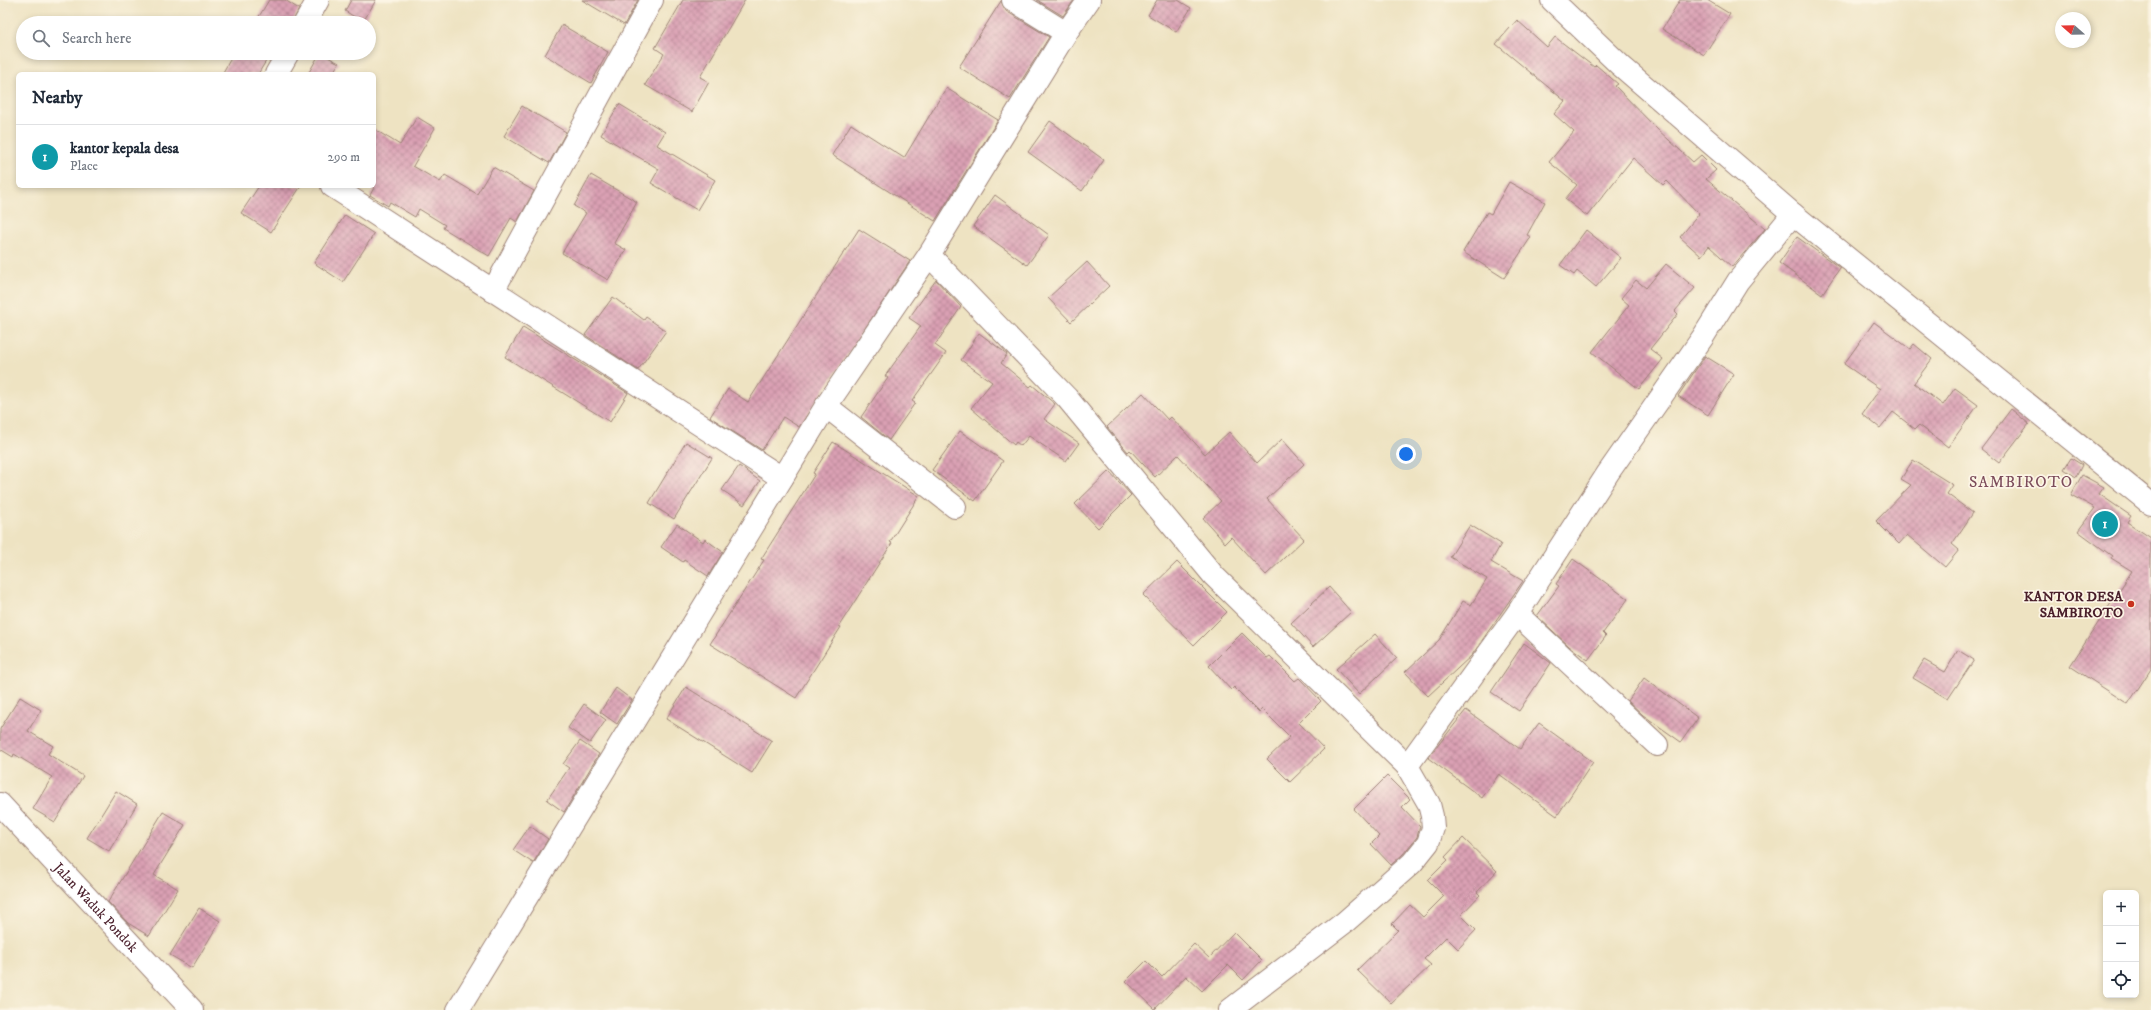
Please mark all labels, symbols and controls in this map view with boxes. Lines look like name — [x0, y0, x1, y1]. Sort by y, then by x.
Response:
north arrow — [2055, 12, 2091, 48]
search box — [16, 16, 376, 60]
icon: search — [30, 27, 52, 49]
text: Search here — [62, 29, 131, 48]
text: Nearby — [32, 87, 82, 109]
text: kantor kepala desa — [70, 139, 179, 158]
text: 1 — [43, 149, 47, 165]
text: 290 m — [328, 149, 360, 165]
text: Place — [70, 158, 98, 174]
your location — [1396, 444, 1416, 464]
district label: SAMBIROTO — [1969, 472, 2073, 492]
pin: 1 — [2092, 509, 2118, 539]
place label: KANTOR DESA SAMBIROTO — [2024, 588, 2124, 622]
marker: KANTOR DESA SAMBIROTO — [2126, 599, 2136, 609]
street label: Jalan Waduk Pondok — [48, 858, 142, 956]
map controls — [2103, 890, 2139, 998]
button: + — [2103, 890, 2139, 926]
button: − — [2103, 926, 2139, 962]
button: locate — [2103, 962, 2139, 998]

